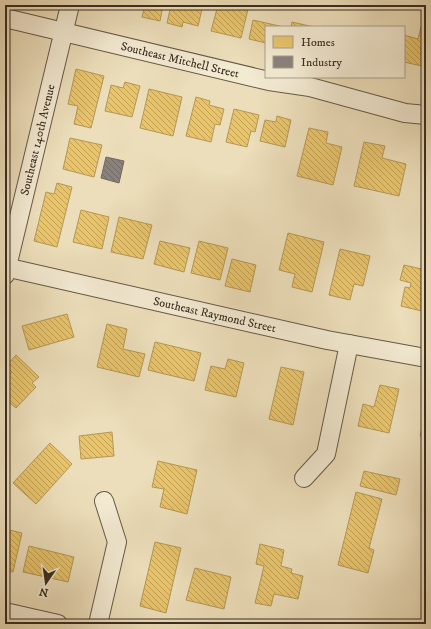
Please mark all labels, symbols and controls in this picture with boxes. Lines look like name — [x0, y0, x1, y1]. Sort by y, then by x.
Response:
legend — [265, 26, 405, 78]
text: Homes — [301, 35, 335, 50]
street label: Southeast Mitchell Street — [119, 38, 241, 81]
text: Industry — [301, 55, 342, 70]
street label: Southeast 140th Avenue — [17, 83, 58, 197]
street label: Southeast Raymond Street — [152, 293, 278, 336]
north arrow — [26, 563, 66, 603]
text: N — [38, 584, 50, 600]

